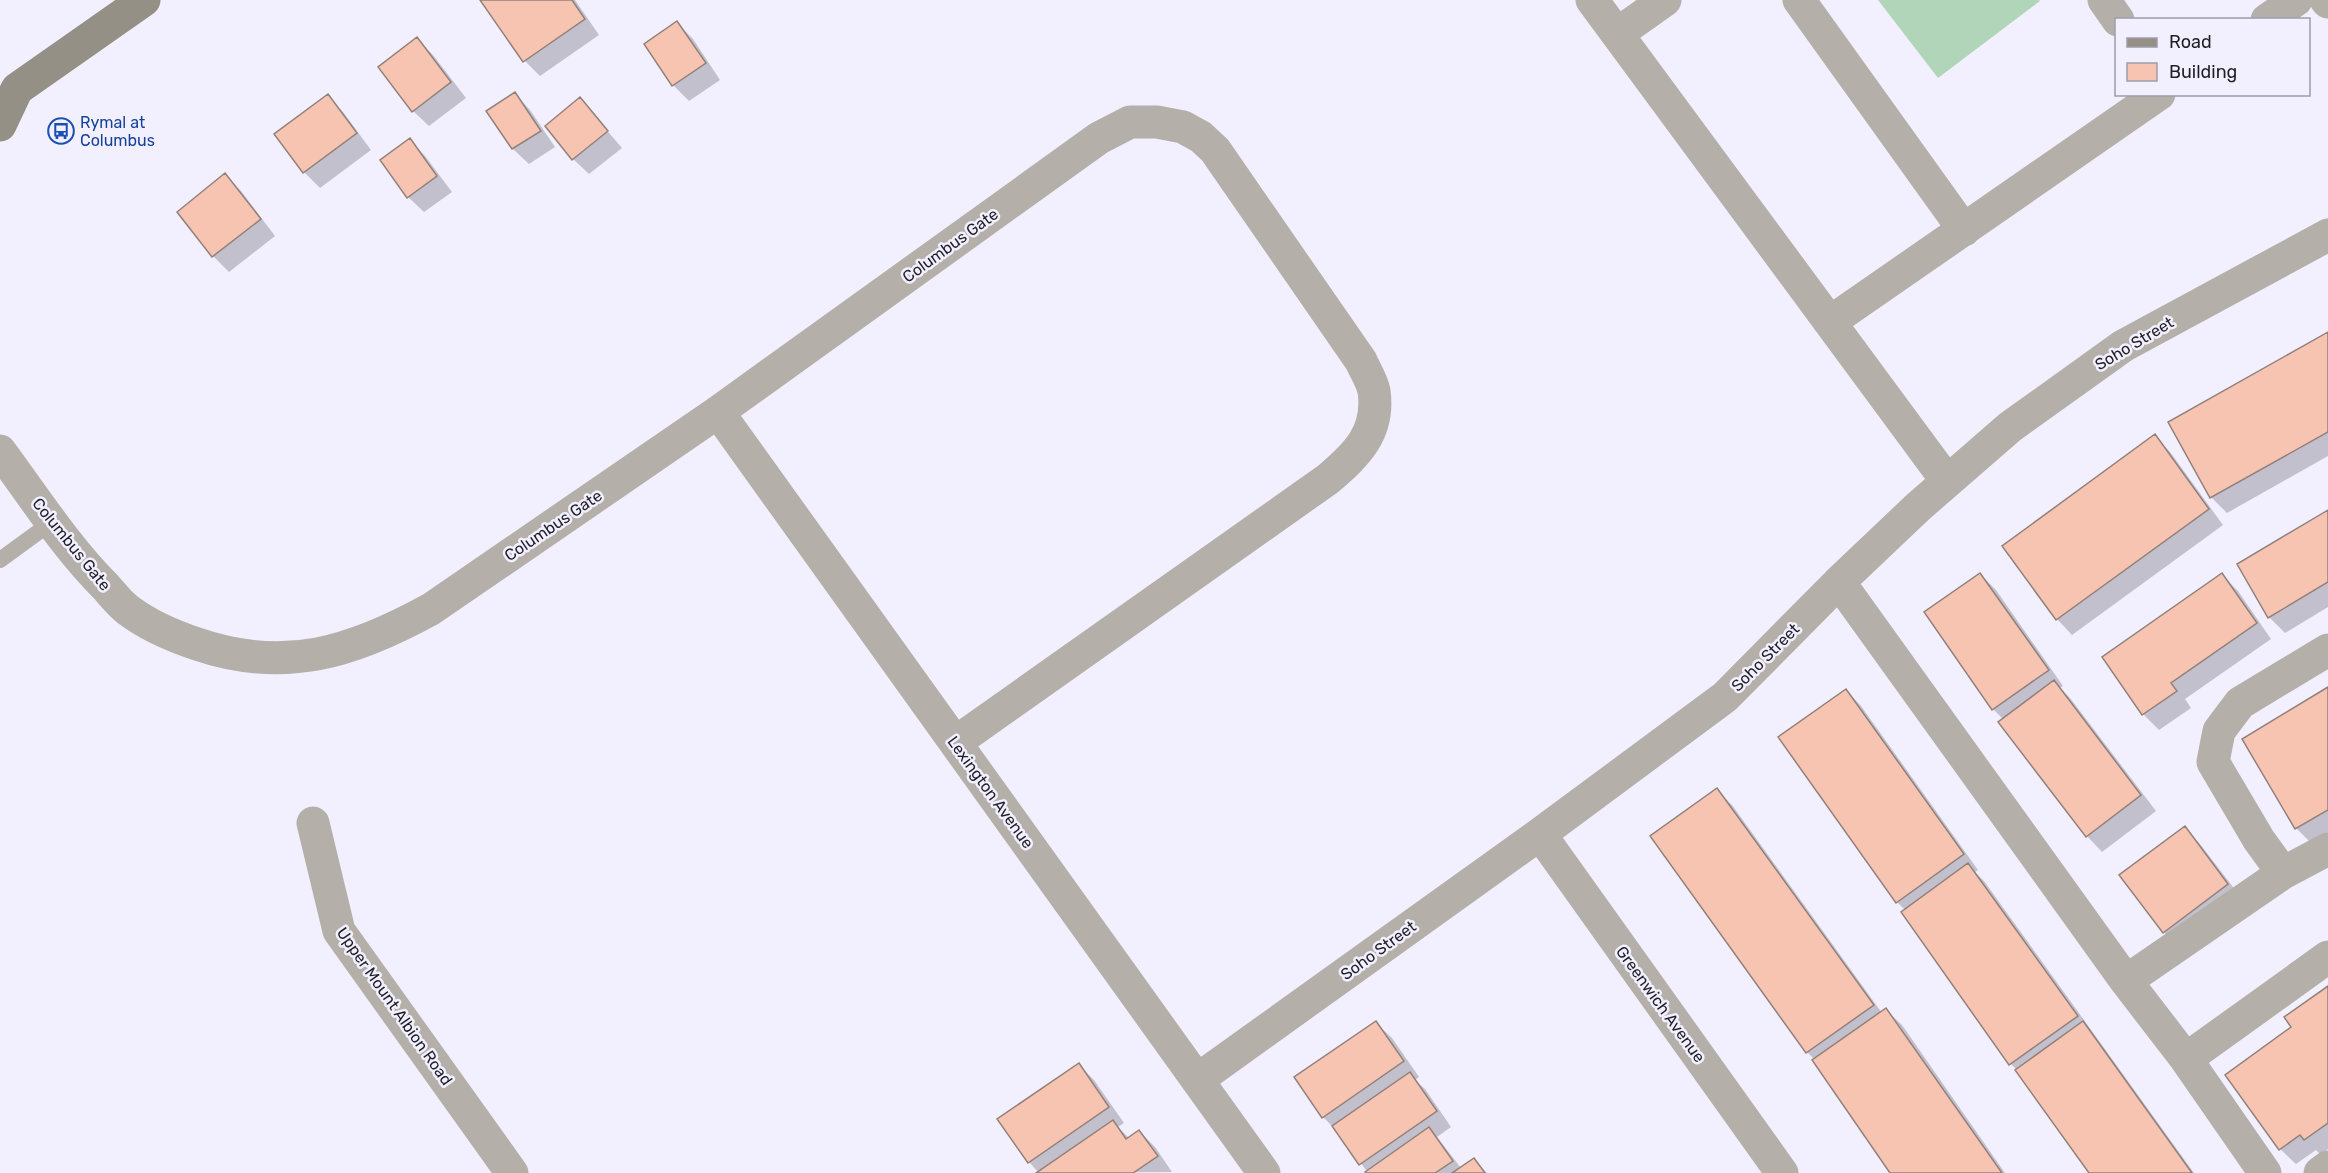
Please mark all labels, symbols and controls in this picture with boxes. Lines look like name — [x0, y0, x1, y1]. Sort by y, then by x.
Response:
legend — [2115, 18, 2310, 96]
text: Road — [2169, 31, 2212, 53]
text: Building — [2169, 61, 2237, 83]
place label: Rymal at Columbus — [80, 113, 155, 150]
bus stop icon: Rymal at Columbus — [46, 116, 76, 146]
street label: Columbus Gate — [899, 204, 1002, 287]
street label: Soho Street — [2092, 313, 2177, 374]
street label: Columbus Gate — [501, 486, 606, 565]
street label: Columbus Gate — [28, 494, 115, 594]
street label: Soho Street — [1727, 619, 1803, 695]
street label: Lexington Avenue — [944, 732, 1038, 852]
street label: Soho Street — [1337, 917, 1420, 984]
street label: Upper Mount Albion Road — [333, 924, 456, 1089]
street label: Greenwich Avenue — [1612, 942, 1709, 1066]

